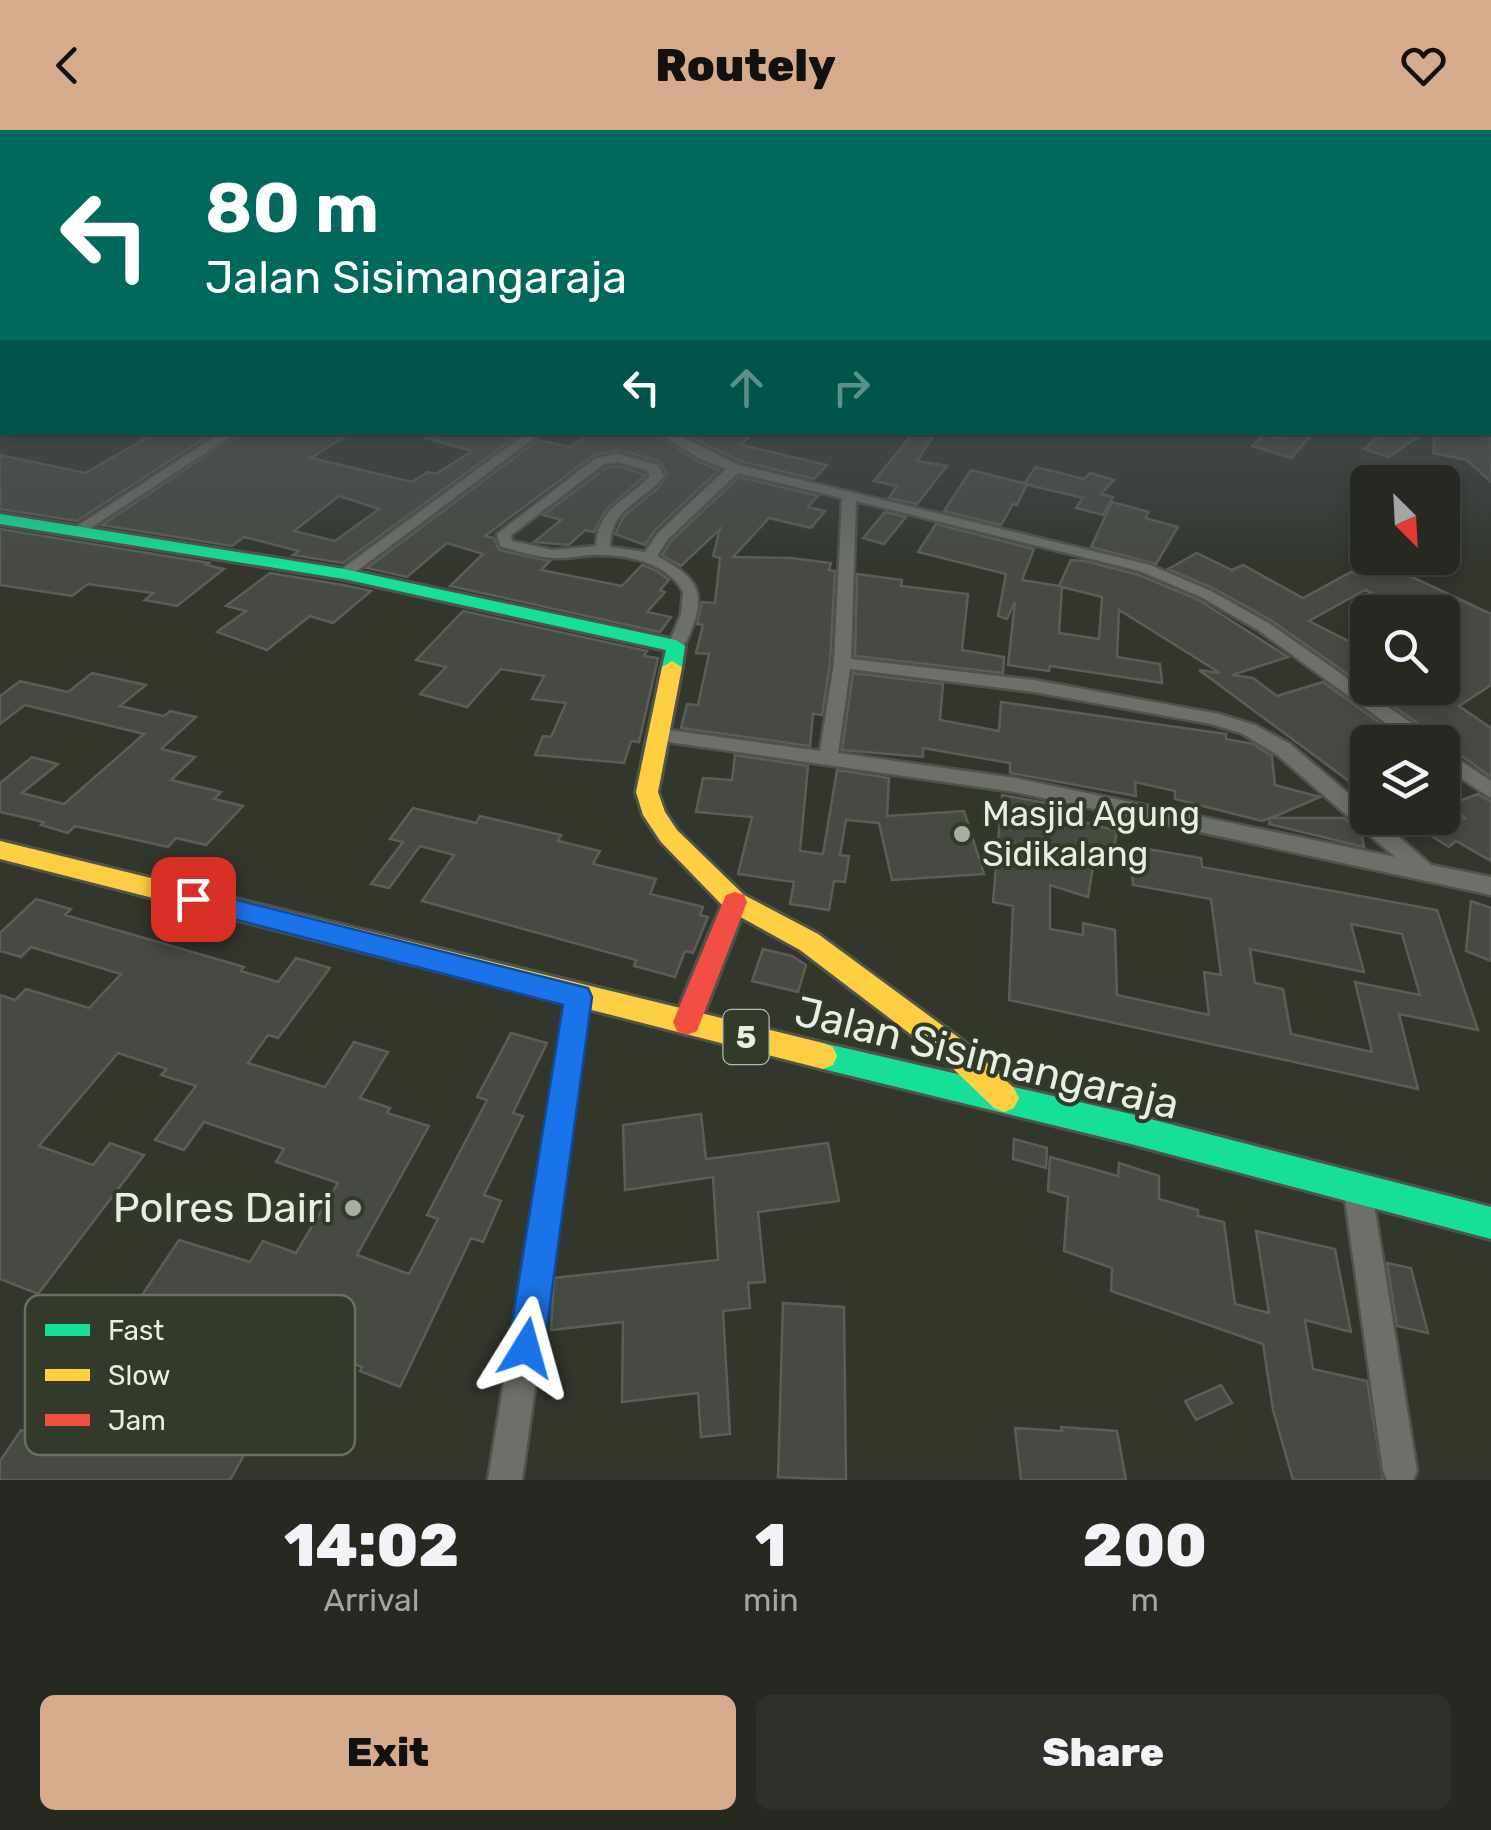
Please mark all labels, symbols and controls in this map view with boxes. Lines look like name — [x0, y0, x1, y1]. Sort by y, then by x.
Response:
icon: back — [40, 38, 95, 93]
icon: heart — [1396, 38, 1451, 93]
text: Routely — [655, 39, 836, 92]
text: 80 m — [205, 167, 379, 250]
icon: left — [40, 170, 170, 300]
text: Jalan Sisimangaraja — [205, 251, 627, 304]
icon: left — [614, 360, 669, 415]
icon: ahead — [719, 360, 774, 415]
icon: right — [824, 360, 879, 415]
north arrow — [1350, 465, 1460, 575]
map controls — [1350, 465, 1460, 835]
button: search — [1350, 595, 1460, 705]
button: layers — [1350, 725, 1460, 835]
place label: Masjid Agung Sidikalang — [982, 793, 1200, 875]
marker: Masjid Agung Sidikalang — [951, 823, 973, 845]
pin — [151, 857, 236, 942]
icon: arrive — [166, 872, 221, 927]
street label: Jalan Sisimangaraja — [790, 986, 1184, 1130]
road number: 5 — [724, 1010, 768, 1064]
place label: Polres Dairi — [113, 1183, 333, 1233]
marker: Polres Dairi — [342, 1197, 364, 1219]
legend — [25, 1295, 355, 1455]
position arrow — [474, 1296, 578, 1400]
text: Fast — [108, 1314, 164, 1347]
text: Slow — [108, 1359, 170, 1392]
text: Jam — [108, 1404, 166, 1437]
text: 14:02 — [284, 1510, 459, 1581]
text: 1 — [755, 1510, 787, 1581]
text: 200 — [1083, 1510, 1207, 1581]
text: Arrival — [323, 1581, 420, 1619]
text: min — [743, 1581, 799, 1619]
text: m — [1131, 1581, 1159, 1619]
button: Exit — [40, 1695, 736, 1810]
button: Share — [756, 1695, 1451, 1810]

